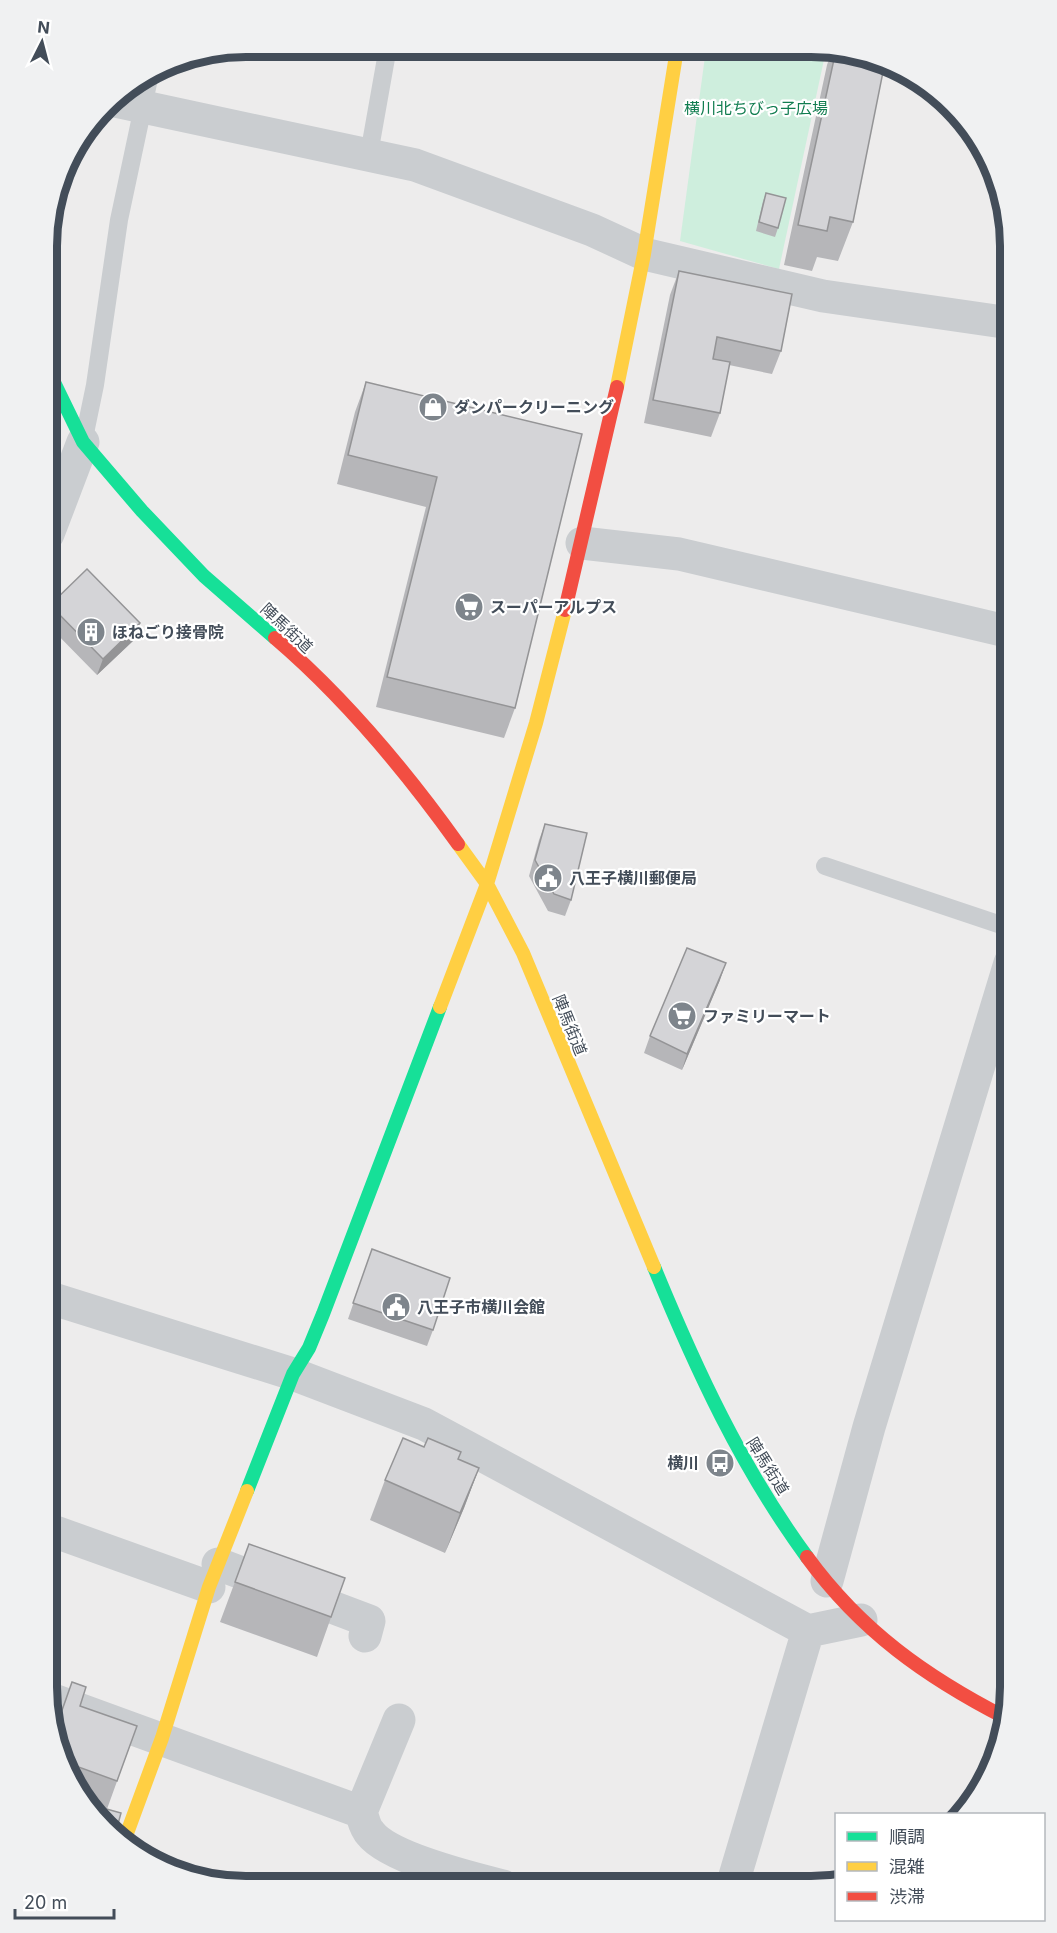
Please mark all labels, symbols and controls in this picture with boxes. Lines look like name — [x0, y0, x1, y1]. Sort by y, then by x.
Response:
north arrow — [12, 12, 72, 72]
text: N — [36, 16, 51, 38]
park label: 横川北ちびっ子広場 — [684, 98, 828, 118]
shop icon: ダンパークリーニング — [417, 391, 449, 423]
place label: ダンパークリーニング — [454, 397, 614, 417]
supermarket icon: スーパーアルプス — [453, 591, 485, 623]
place label: スーパーアルプス — [490, 597, 617, 617]
street label: 陣馬街道 — [257, 599, 317, 657]
building icon: ほねごり接骨院 — [75, 616, 107, 648]
place label: ほねごり接骨院 — [112, 622, 224, 642]
public building icon: 八王子横川郵便局 — [532, 862, 564, 894]
place label: 八王子横川郵便局 — [569, 868, 697, 888]
street label: 陣馬街道 — [549, 992, 591, 1058]
supermarket icon: ファミリーマート — [666, 1000, 698, 1032]
place label: ファミリーマート — [703, 1006, 831, 1026]
public building icon: 八王子市横川会館 — [380, 1291, 412, 1323]
place label: 八王子市横川会館 — [417, 1297, 545, 1317]
street label: 陣馬街道 — [743, 1434, 793, 1498]
bus stop icon: 横川 — [704, 1447, 736, 1479]
place label: 横川 — [667, 1453, 699, 1473]
legend — [835, 1813, 1045, 1921]
text: 順調 — [889, 1826, 925, 1847]
text: 混雑 — [889, 1856, 925, 1877]
scale bar — [15, 1882, 114, 1920]
text: 渋滞 — [889, 1886, 925, 1907]
text: 20 m — [24, 1892, 67, 1913]

